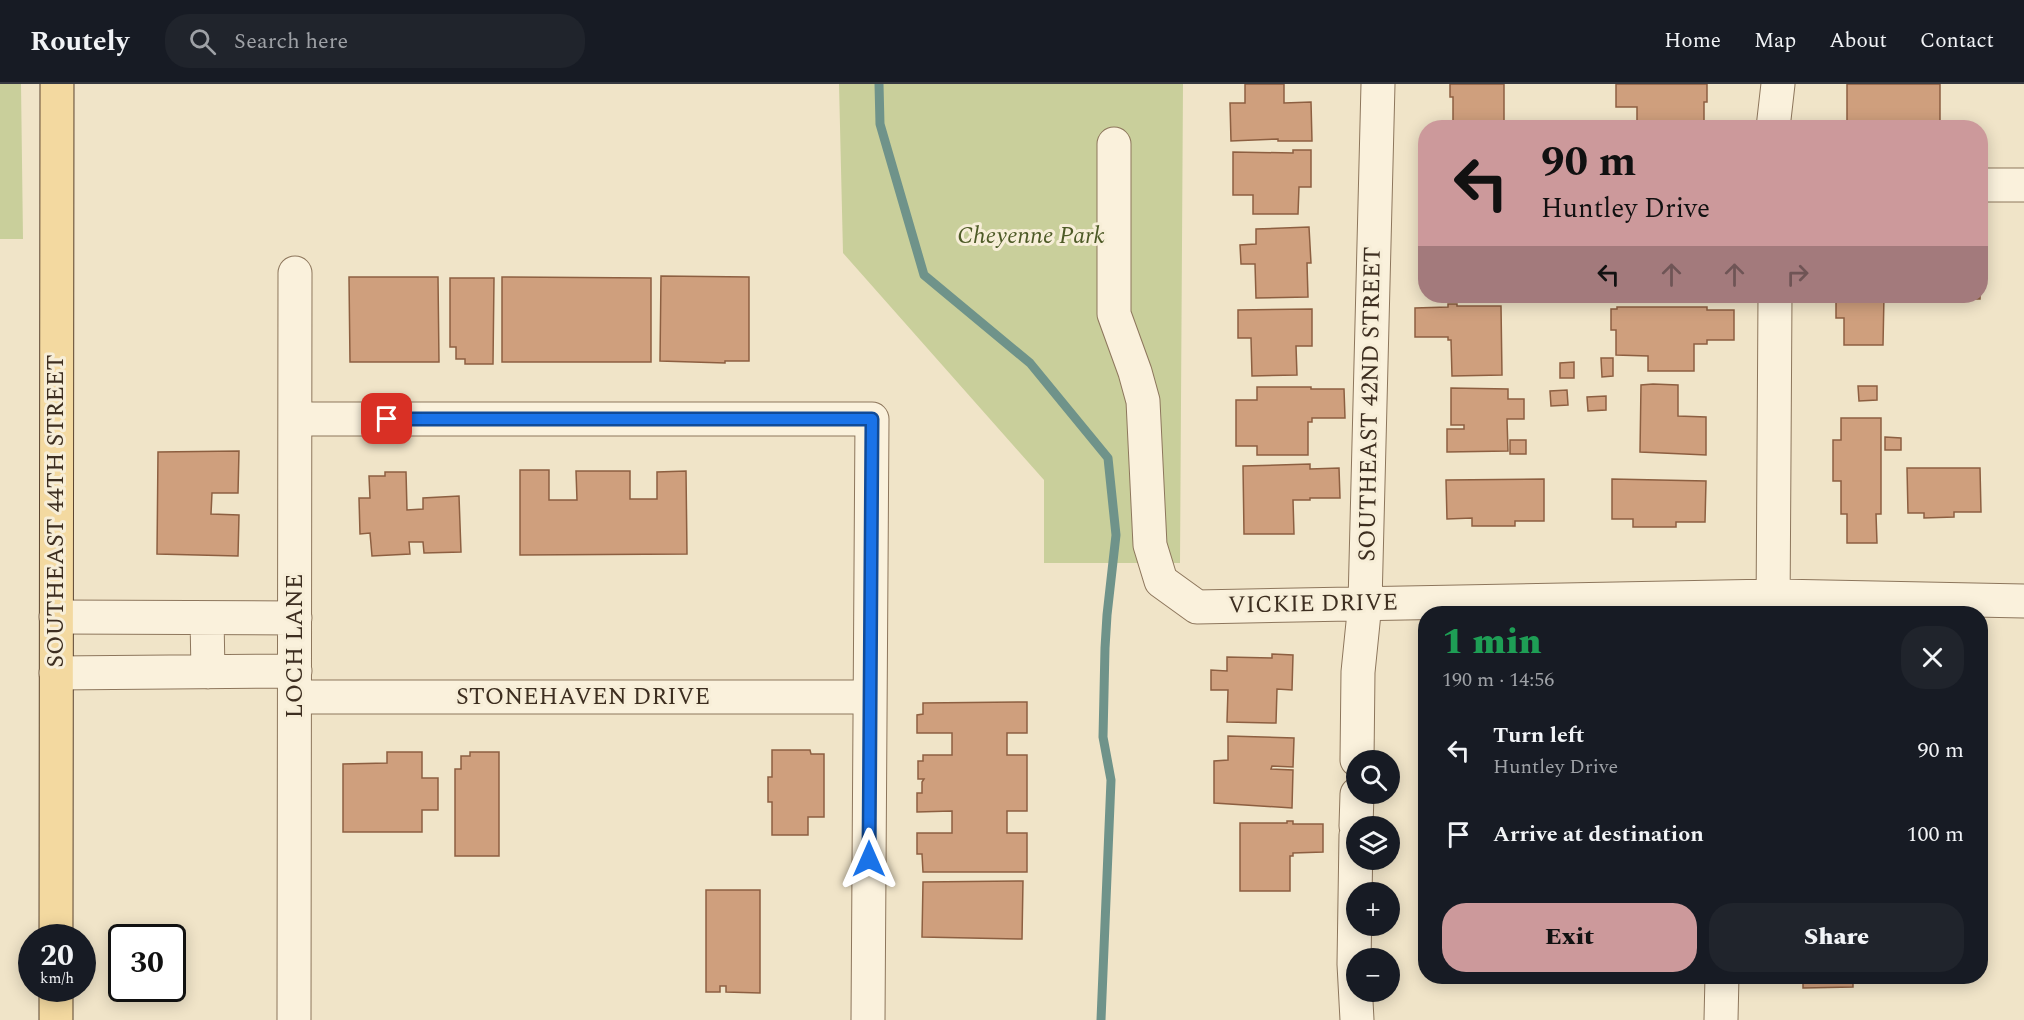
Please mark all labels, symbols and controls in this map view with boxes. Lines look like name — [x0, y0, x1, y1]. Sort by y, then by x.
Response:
search box — [165, 14, 585, 68]
text: Routely — [30, 20, 129, 63]
icon: search — [186, 25, 219, 58]
text: Search here — [234, 25, 348, 58]
text: Home — [1664, 25, 1721, 57]
text: Map — [1754, 25, 1796, 57]
text: About — [1829, 25, 1887, 57]
text: Contact — [1920, 25, 1994, 57]
text: 90 m — [1541, 131, 1636, 194]
icon: left — [1442, 144, 1520, 222]
text: Huntley Drive — [1541, 188, 1710, 230]
park label: Cheyenne Park — [957, 218, 1105, 254]
street label: SOUTHEAST 42ND STREET — [1349, 246, 1391, 562]
icon: left — [1592, 258, 1625, 291]
icon: ahead — [1655, 258, 1688, 291]
icon: ahead — [1718, 258, 1751, 291]
icon: right — [1781, 258, 1814, 291]
street label: SOUTHEAST 44TH STREET — [38, 354, 74, 668]
pin — [361, 393, 412, 444]
icon: arrive — [370, 402, 403, 435]
street label: LOCH LANE — [277, 574, 313, 718]
street label: VICKIE DRIVE — [1228, 585, 1398, 623]
text: 1 min — [1442, 615, 1542, 670]
button: close — [1901, 626, 1964, 689]
text: 190 m · 14:56 — [1442, 665, 1554, 695]
street label: STONEHAVEN DRIVE — [456, 679, 710, 715]
text: Turn left — [1493, 719, 1585, 752]
icon: left — [1442, 734, 1475, 767]
text: 90 m — [1918, 734, 1964, 767]
map controls — [1346, 750, 1400, 1002]
button: search — [1346, 750, 1400, 804]
text: Huntley Drive — [1493, 752, 1618, 782]
button: layers — [1346, 816, 1400, 870]
icon: arrive — [1442, 818, 1475, 851]
text: Arrive at destination — [1493, 818, 1704, 851]
text: 100 m — [1907, 818, 1964, 851]
position arrow — [837, 827, 901, 891]
button: + — [1346, 882, 1400, 936]
button: Exit — [1442, 903, 1697, 972]
button: Share — [1709, 903, 1964, 972]
speed limit sign: 30 — [108, 924, 186, 1002]
text: 20 — [40, 933, 74, 979]
button: − — [1346, 948, 1400, 1002]
text: km/h — [40, 967, 74, 990]

